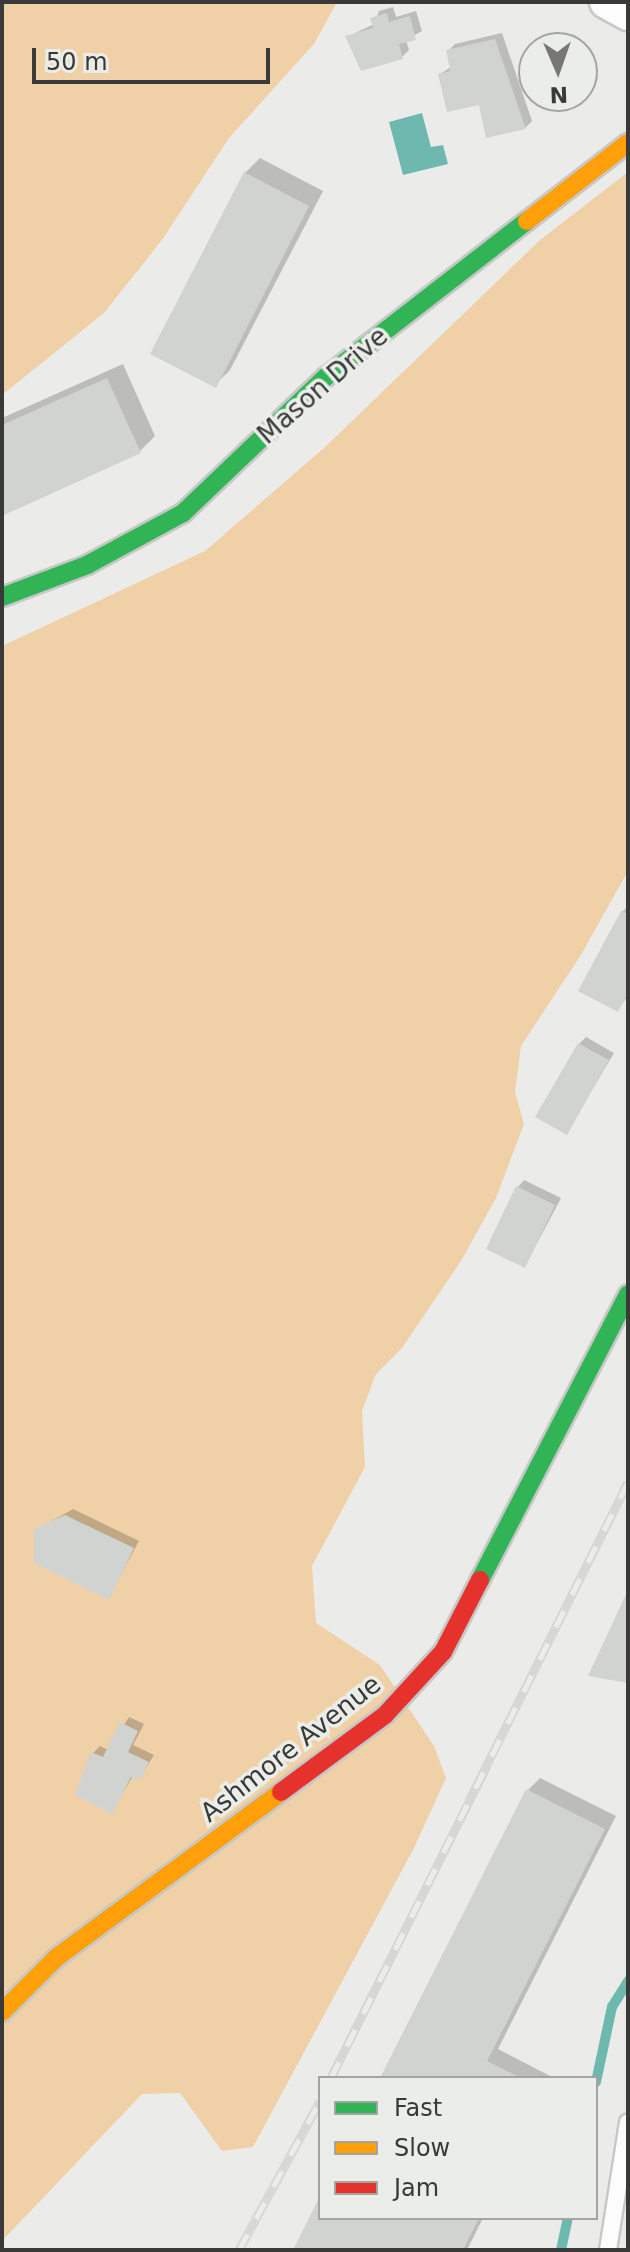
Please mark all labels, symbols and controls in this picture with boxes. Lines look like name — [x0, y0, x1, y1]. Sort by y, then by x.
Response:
scale bar — [36, 32, 274, 82]
north arrow — [518, 32, 598, 112]
text: 50 m — [46, 48, 108, 76]
text: N — [549, 82, 568, 107]
street label: Mason Drive — [252, 321, 394, 451]
street label: Ashmore Avenue — [195, 1669, 387, 1829]
legend — [318, 2076, 598, 2220]
text: Fast — [394, 2094, 442, 2122]
text: Slow — [394, 2134, 450, 2162]
text: Jam — [394, 2174, 439, 2202]

